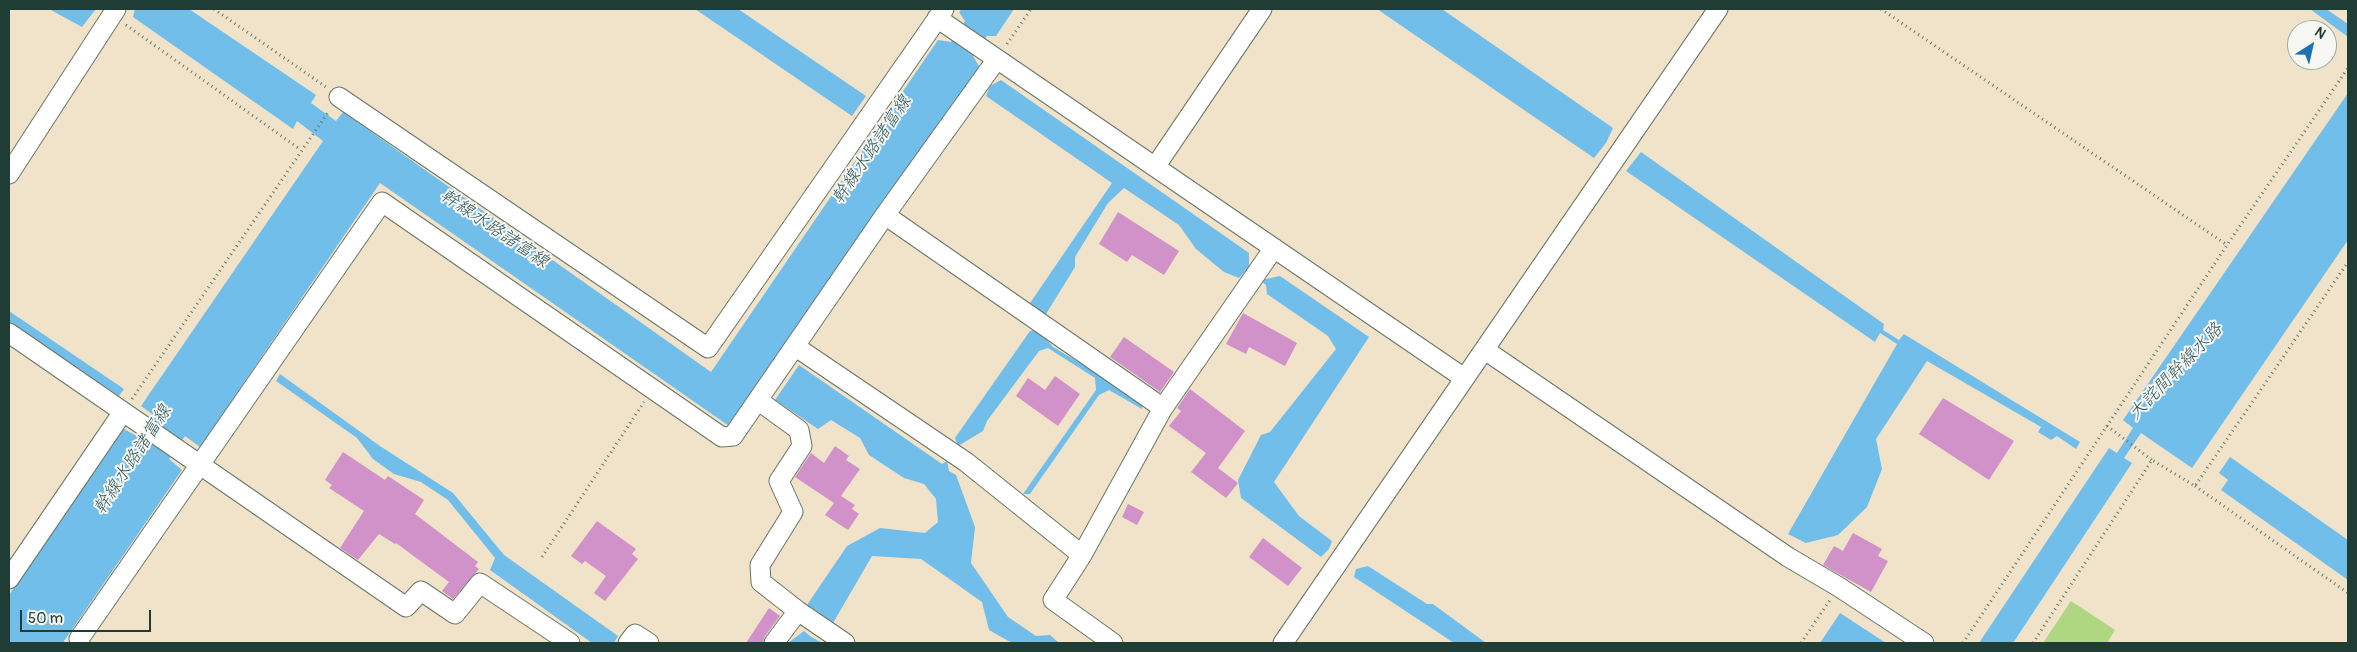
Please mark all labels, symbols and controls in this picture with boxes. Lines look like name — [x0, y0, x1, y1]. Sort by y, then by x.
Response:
north arrow — [2287, 20, 2337, 70]
text: N — [2312, 23, 2329, 43]
water label: 幹線水路諸富線 — [828, 92, 916, 208]
water label: 幹線水路諸富線 — [436, 185, 552, 273]
water label: 大詫間幹線水路 — [2124, 319, 2228, 425]
water label: 幹線水路諸富線 — [90, 401, 176, 519]
scale bar — [22, 600, 154, 632]
text: 50 m — [28, 609, 63, 628]

